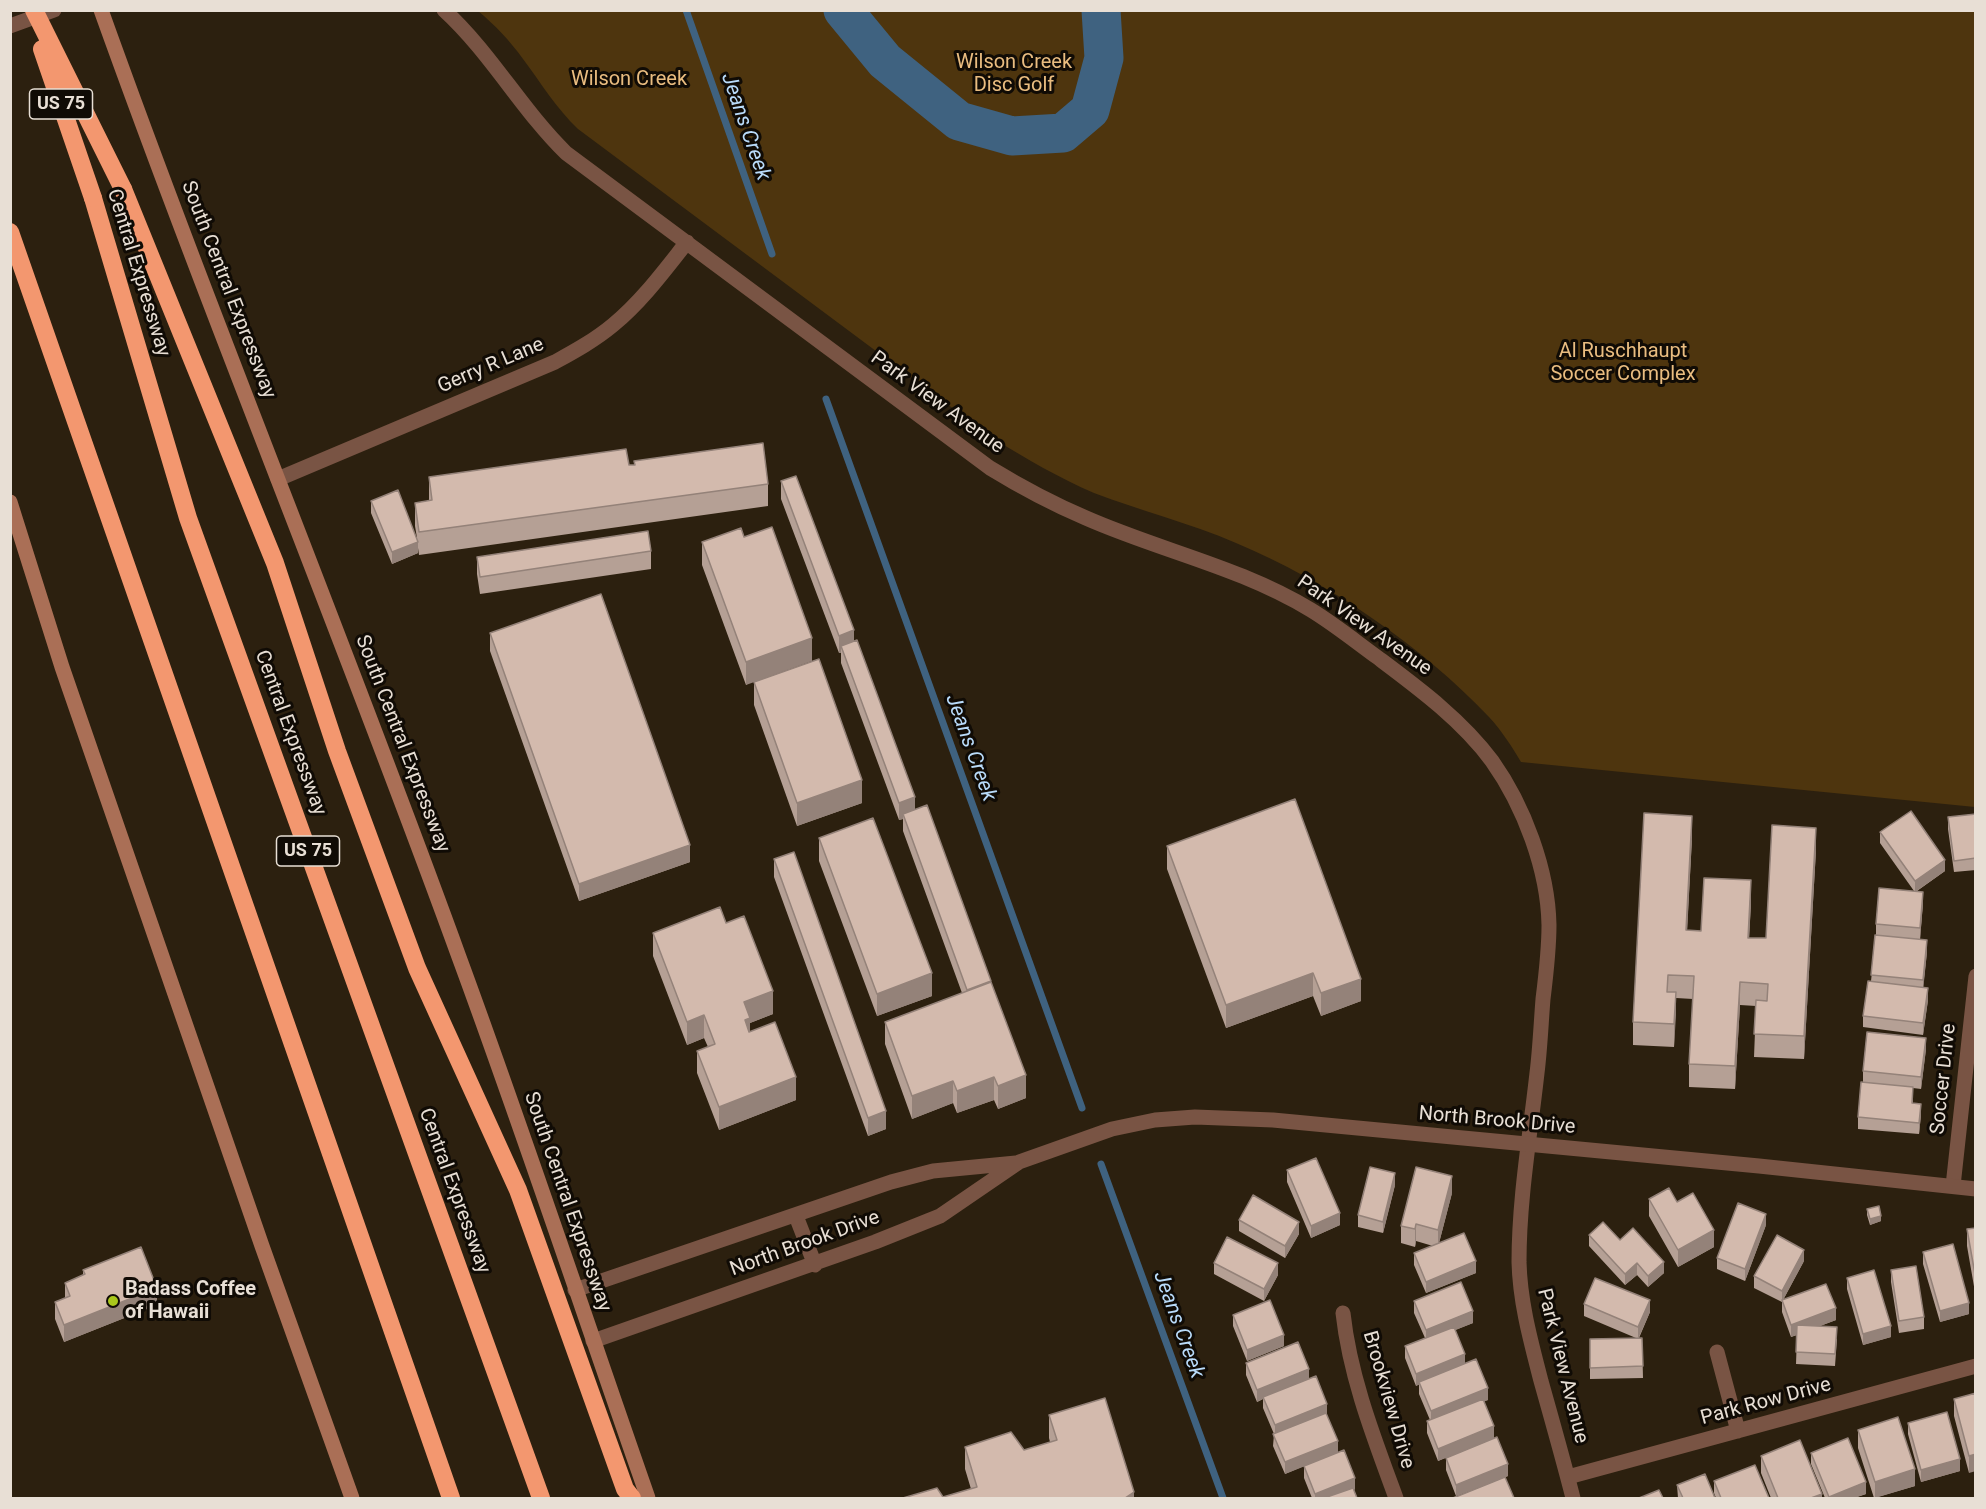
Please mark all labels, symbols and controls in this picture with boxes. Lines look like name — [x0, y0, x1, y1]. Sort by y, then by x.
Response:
park label: Wilson Creek Disc Golf — [956, 51, 1072, 98]
park label: Wilson Creek — [571, 68, 687, 92]
water label: Jeans Creek — [715, 70, 775, 184]
road number: US 75 — [29, 89, 92, 119]
street label: South Central Expressway — [175, 178, 281, 402]
street label: Central Expressway — [101, 186, 175, 360]
street label: Gerry R Lane — [434, 333, 548, 399]
park label: Al Ruschhaupt Soccer Complex — [1550, 340, 1696, 387]
street label: Park View Avenue — [866, 347, 1008, 459]
street label: Park View Avenue — [1292, 571, 1436, 681]
street label: South Central Expressway — [349, 632, 455, 856]
street label: Central Expressway — [249, 647, 331, 819]
water label: Jeans Creek — [939, 691, 1001, 805]
road number: US 75 — [276, 836, 340, 866]
street label: Soccer Drive — [1926, 1022, 1962, 1136]
street label: South Central Expressway — [518, 1089, 616, 1315]
street label: North Brook Drive — [1418, 1102, 1576, 1140]
street label: Central Expressway — [413, 1105, 495, 1277]
street label: North Brook Drive — [727, 1206, 883, 1282]
water label: Jeans Creek — [1147, 1268, 1209, 1382]
place label: Badass Coffee of Hawaii — [125, 1278, 256, 1325]
street label: Park View Avenue — [1531, 1286, 1593, 1446]
marker: Badass Coffee of Hawaii — [106, 1294, 120, 1308]
street label: Brookview Drive — [1357, 1328, 1419, 1472]
street label: Park Row Drive — [1698, 1373, 1834, 1431]

